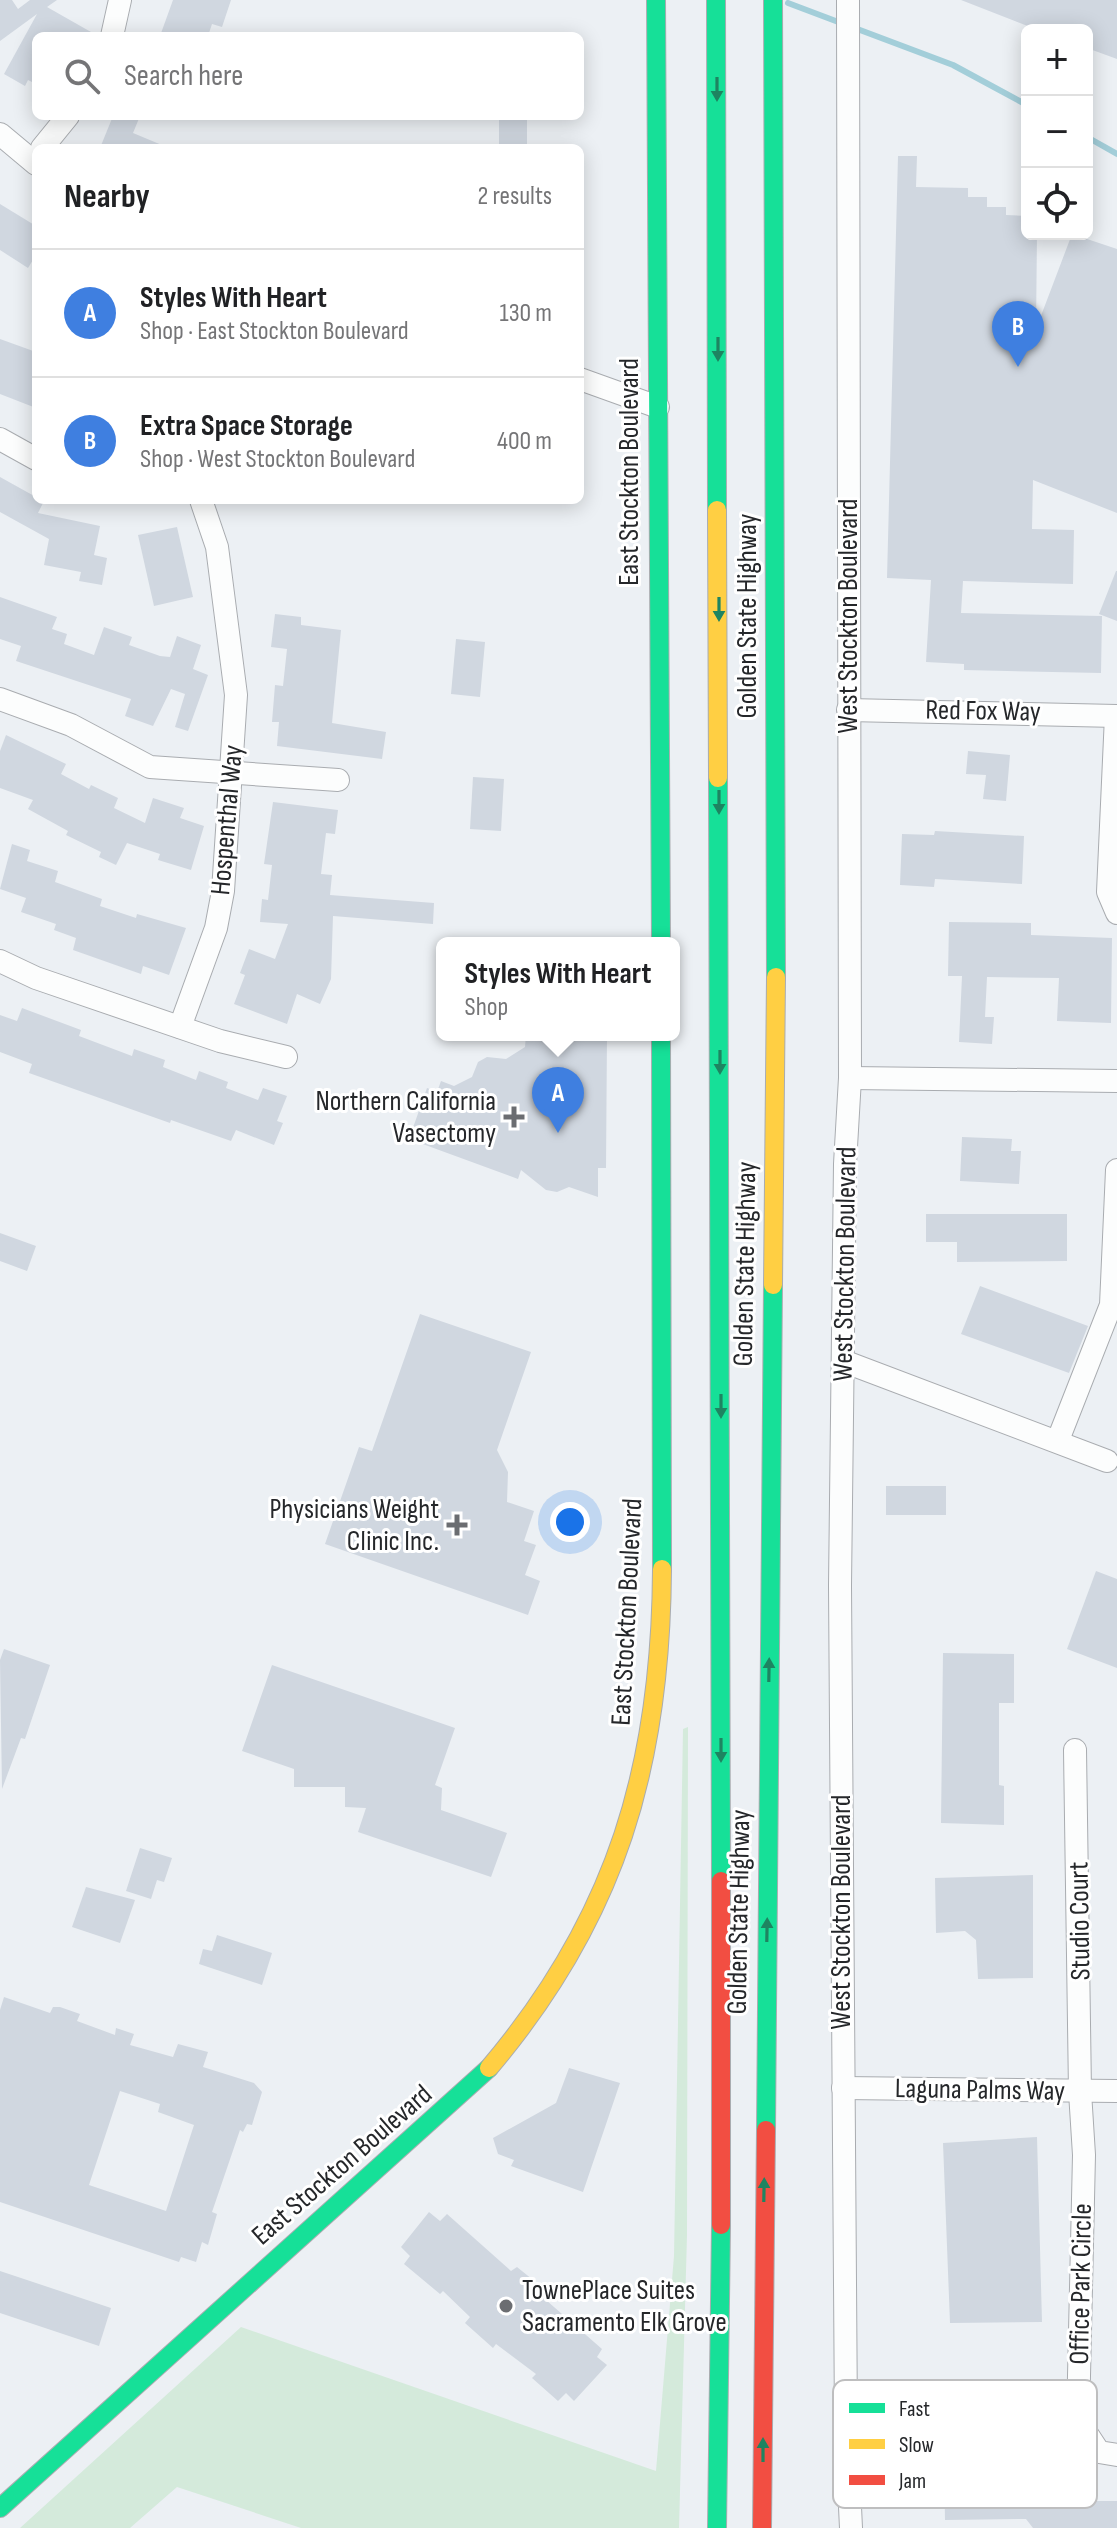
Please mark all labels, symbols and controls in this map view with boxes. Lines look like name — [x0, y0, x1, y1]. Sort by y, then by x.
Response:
map controls — [1021, 24, 1093, 240]
button: + — [1021, 24, 1093, 96]
search box — [32, 32, 584, 120]
icon: search — [60, 54, 104, 98]
text: Search here — [124, 58, 243, 94]
one-way arrow — [711, 77, 723, 102]
button: − — [1021, 96, 1093, 168]
button: locate — [1021, 168, 1093, 240]
text: Nearby — [64, 176, 150, 217]
text: 2 results — [478, 181, 552, 212]
text: Styles With Heart — [140, 280, 327, 316]
text: A — [84, 298, 96, 329]
text: 130 m — [500, 298, 552, 329]
pin: B — [992, 301, 1044, 367]
text: Shop · East Stockton Boulevard — [140, 316, 409, 347]
one-way arrow — [712, 337, 724, 362]
street label: East Stockton Boulevard — [613, 358, 646, 586]
text: Extra Space Storage — [140, 408, 353, 444]
text: B — [84, 426, 96, 457]
text: 400 m — [497, 426, 552, 457]
text: Shop · West Stockton Boulevard — [140, 444, 415, 475]
street label: West Stockton Boulevard — [832, 499, 865, 733]
street label: Golden State Highway — [731, 513, 764, 718]
one-way arrow — [713, 597, 725, 622]
street label: Red Fox Way — [925, 693, 1041, 729]
street label: Hospenthal Way — [204, 743, 250, 897]
one-way arrow — [713, 790, 725, 815]
popup — [436, 937, 680, 1041]
text: Styles With Heart — [465, 956, 651, 992]
text: Shop — [465, 992, 508, 1023]
one-way arrow — [714, 1050, 726, 1075]
pin: A — [532, 1067, 584, 1133]
place label: Northern California Vasectomy — [315, 1085, 496, 1150]
marker: Northern California Vasectomy — [503, 1106, 525, 1128]
street label: West Stockton Boulevard — [826, 1146, 864, 1382]
street label: Golden State Highway — [727, 1161, 763, 1367]
one-way arrow — [715, 1394, 727, 1419]
place label: Physicians Weight Clinic Inc. — [269, 1493, 439, 1558]
street label: East Stockton Boulevard — [605, 1497, 649, 1727]
your location — [550, 1502, 590, 1542]
marker: Physicians Weight Clinic Inc. — [446, 1514, 468, 1536]
one-way arrow — [763, 1657, 775, 1682]
one-way arrow — [715, 1738, 727, 1763]
street label: West Stockton Boulevard — [825, 1795, 858, 2029]
street label: Golden State Highway — [721, 1809, 757, 2015]
street label: Studio Court — [1062, 1861, 1098, 1981]
one-way arrow — [760, 1917, 773, 1942]
street label: Laguna Palms Way — [895, 2072, 1065, 2108]
street label: East Stockton Boulevard — [245, 2078, 439, 2252]
one-way arrow — [758, 2177, 770, 2202]
street label: Office Park Circle — [1063, 2203, 1099, 2365]
place label: TownePlace Suites Sacramento Elk Grove — [522, 2274, 727, 2339]
marker: TownePlace Suites Sacramento Elk Grove — [497, 2297, 515, 2315]
legend — [833, 2380, 1097, 2508]
text: Fast — [899, 2396, 930, 2423]
text: Slow — [899, 2432, 934, 2459]
one-way arrow — [756, 2437, 769, 2462]
text: Jam — [898, 2468, 926, 2495]

